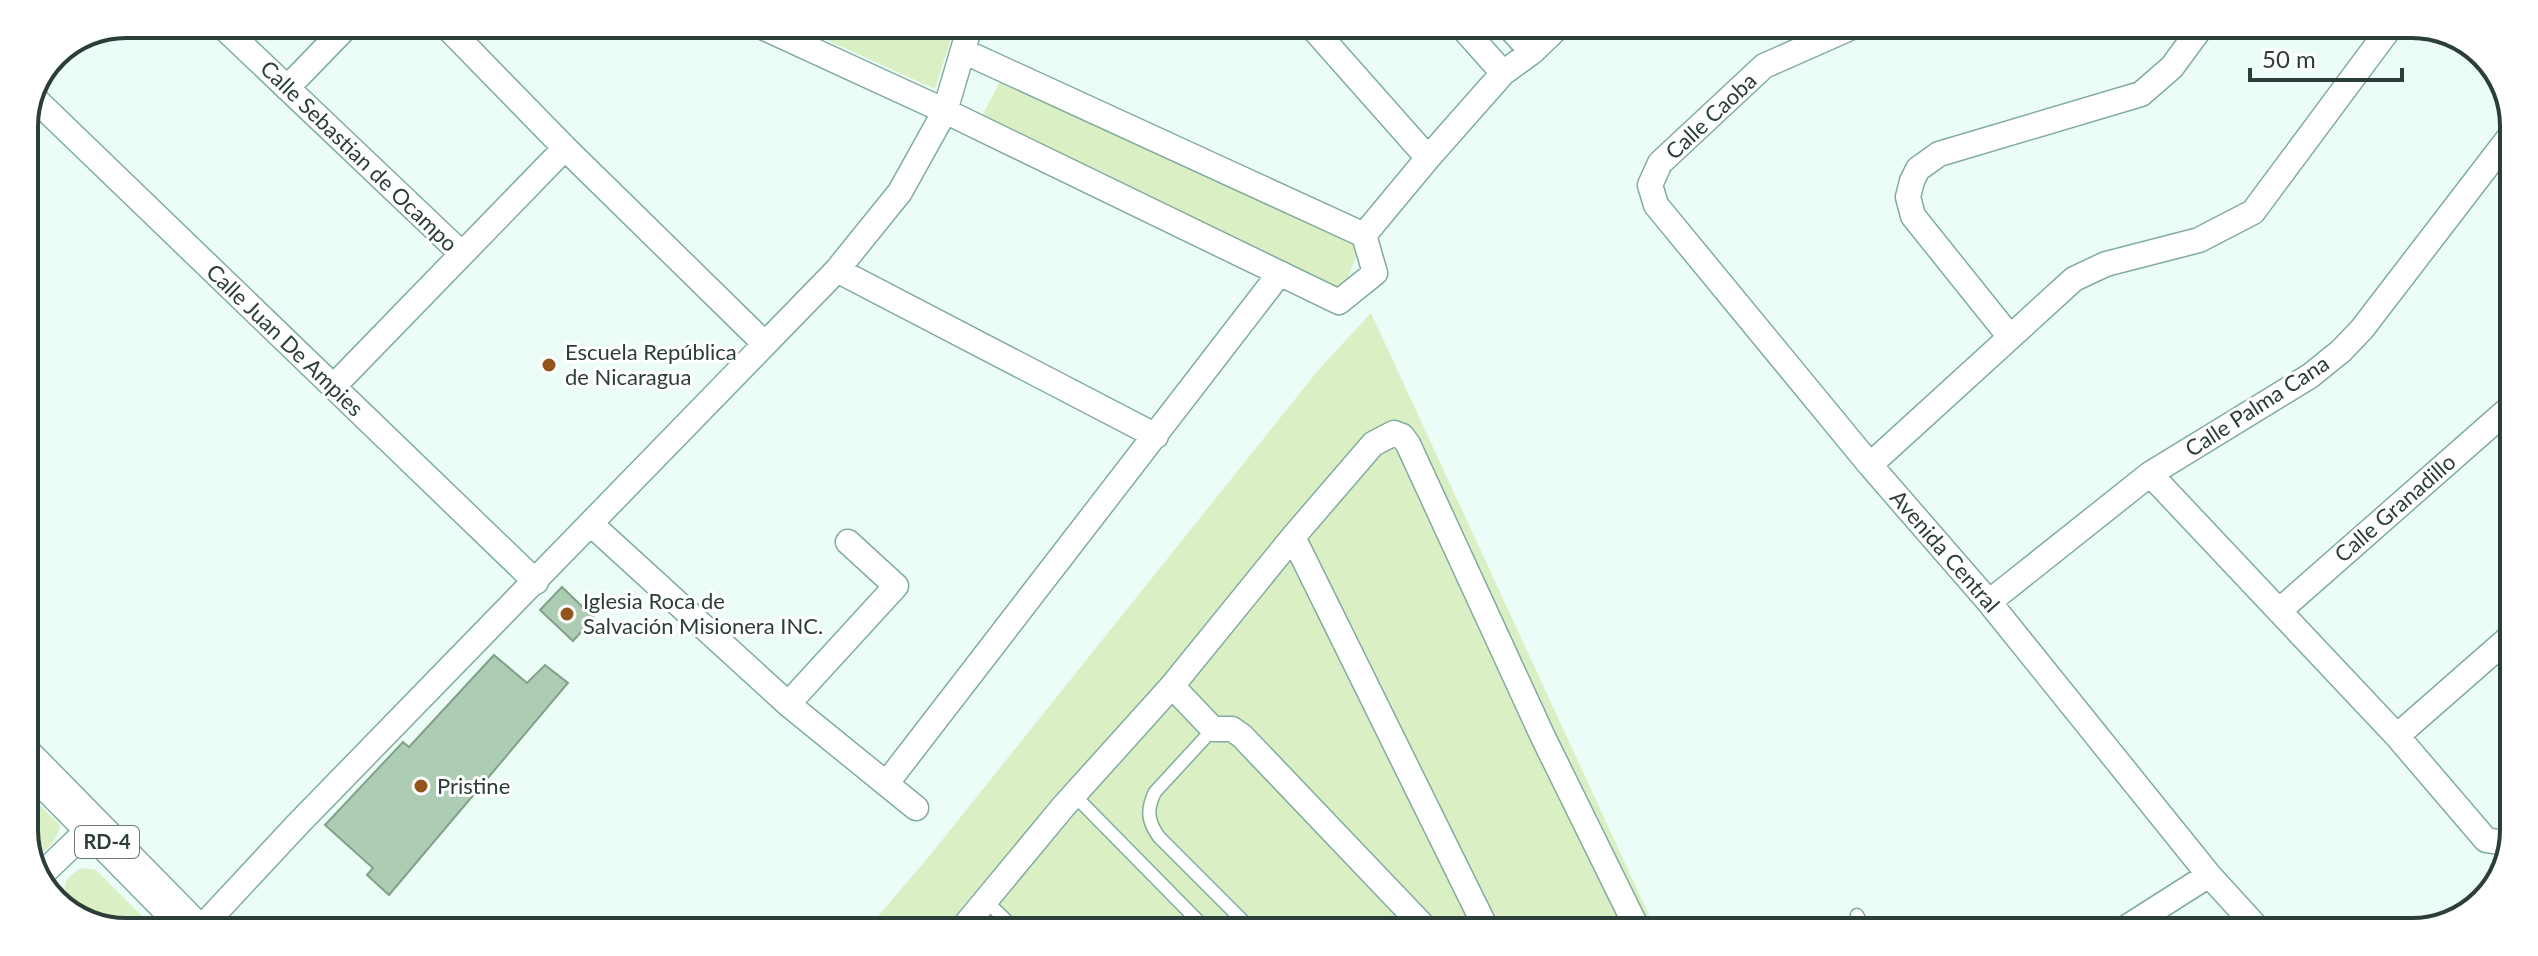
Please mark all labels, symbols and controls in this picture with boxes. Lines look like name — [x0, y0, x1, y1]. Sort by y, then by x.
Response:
scale bar — [2250, 32, 2402, 82]
text: 50 m — [2262, 44, 2316, 73]
street label: Calle Sebastian de Ocampo — [255, 54, 463, 257]
street label: Calle Caoba — [1660, 67, 1762, 165]
street label: Calle Juan De Ampies — [201, 258, 369, 421]
place label: Escuela República de Nicaragua — [565, 338, 737, 390]
street label: Calle Palma Cana — [2180, 349, 2334, 462]
marker: Escuela República de Nicaragua — [540, 356, 558, 374]
street label: Calle Granadillo — [2329, 448, 2461, 568]
street label: Avenida Central — [1885, 484, 2006, 617]
place label: Iglesia Roca de Salvación Misionera INC. — [583, 587, 823, 639]
marker: Iglesia Roca de Salvación Misionera INC. — [558, 605, 576, 623]
place label: Pristine — [437, 772, 510, 799]
marker: Pristine — [412, 777, 430, 795]
road number: RD-4 — [75, 826, 139, 858]

